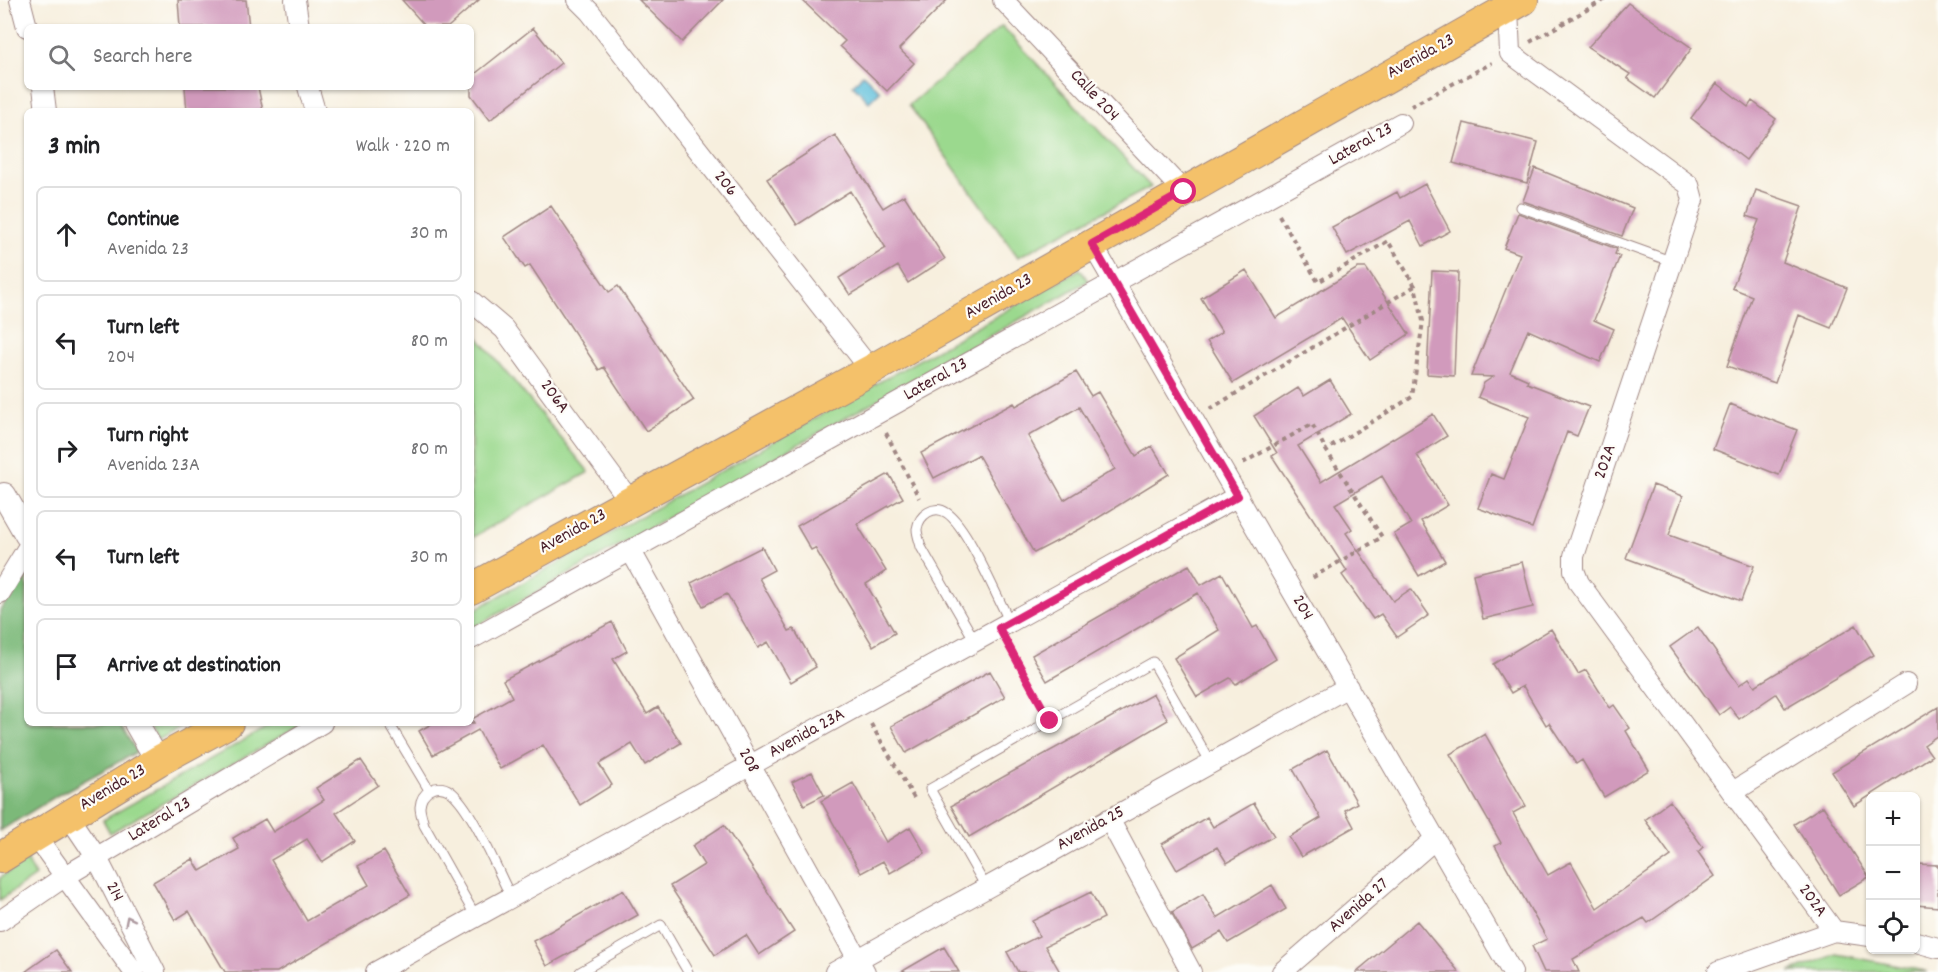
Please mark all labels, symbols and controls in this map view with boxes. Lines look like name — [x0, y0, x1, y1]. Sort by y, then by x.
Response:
search box — [24, 24, 474, 90]
street label: Avenida 23 — [1383, 28, 1459, 86]
icon: search — [45, 41, 78, 74]
text: Search here — [93, 42, 192, 73]
street label: Calle 204 — [1063, 64, 1125, 128]
street label: Lateral 23 — [1324, 117, 1398, 173]
text: 3 min — [48, 129, 100, 166]
text: Walk · 220 m — [356, 133, 450, 161]
street label: 206 — [707, 166, 743, 202]
route start — [1170, 178, 1196, 204]
text: Continue — [107, 205, 179, 236]
icon: ahead — [50, 218, 83, 251]
text: 30 m — [410, 220, 448, 248]
text: Avenida 23 — [107, 236, 189, 264]
street label: Avenida 23 — [961, 268, 1037, 326]
text: Turn left — [107, 313, 179, 344]
icon: left — [50, 326, 83, 359]
text: 80 m — [411, 328, 448, 356]
text: 204 — [107, 344, 135, 372]
street label: Lateral 23 — [899, 352, 973, 408]
street label: 206A — [533, 375, 575, 419]
text: Turn right — [107, 421, 189, 452]
icon: right — [50, 434, 83, 467]
text: 80 m — [411, 436, 448, 464]
street label: 202A — [1588, 441, 1624, 483]
text: Avenida 23A — [107, 452, 200, 480]
street label: Avenida 23 — [535, 503, 611, 561]
icon: left — [50, 542, 83, 575]
text: Turn left — [107, 543, 179, 574]
text: 30 m — [410, 544, 448, 572]
street label: 204 — [1285, 591, 1319, 625]
icon: arrive — [50, 650, 83, 683]
text: Arrive at destination — [107, 651, 281, 682]
street label: Avenida 23A — [764, 703, 850, 765]
route end — [1036, 707, 1062, 733]
street label: 208 — [731, 744, 765, 778]
street label: Avenida 23 — [75, 758, 151, 818]
street label: Lateral 23 — [124, 791, 196, 849]
map controls — [1866, 792, 1920, 954]
button: + — [1866, 792, 1920, 846]
street label: Avenida 25 — [1053, 800, 1129, 858]
button: − — [1866, 846, 1920, 900]
street label: Avenida 27 — [1323, 873, 1395, 939]
street label: 214 — [98, 878, 130, 906]
street label: 202A — [1791, 879, 1833, 923]
button: locate — [1866, 900, 1920, 954]
one-way arrow — [124, 915, 136, 926]

